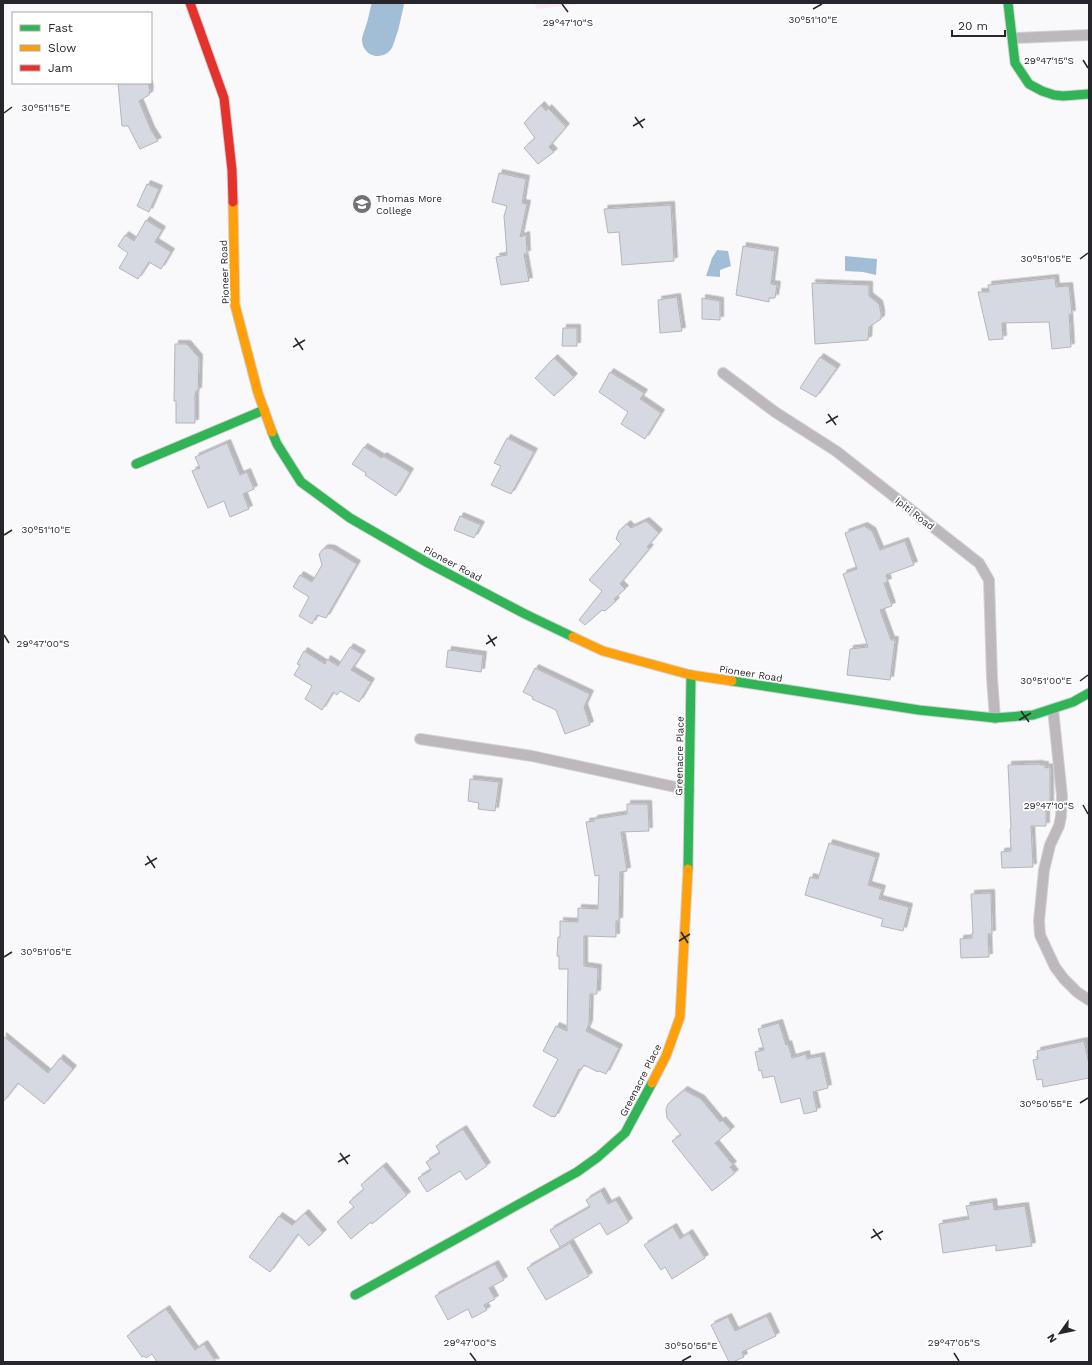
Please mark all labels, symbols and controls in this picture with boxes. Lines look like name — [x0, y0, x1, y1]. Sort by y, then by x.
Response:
legend — [12, 12, 152, 84]
scale bar — [952, 12, 1005, 38]
text: 30°51'10"E — [788, 14, 838, 25]
text: 29°47'10"S — [543, 17, 593, 28]
text: 20 m — [958, 19, 988, 33]
text: Fast — [48, 21, 73, 35]
text: Slow — [48, 41, 76, 55]
text: 29°47'15"S — [1024, 55, 1074, 66]
text: Jam — [48, 61, 73, 75]
text: 30°51'15"E — [22, 102, 70, 113]
school or university icon: Thomas More College — [351, 193, 373, 215]
place label: Thomas More College — [376, 193, 442, 216]
street label: Pioneer Road — [218, 240, 231, 304]
text: 30°51'05"E — [1020, 253, 1072, 264]
street label: Ipiti Road — [893, 495, 936, 532]
text: 30°51'10"E — [21, 524, 71, 535]
street label: Pioneer Road — [422, 544, 484, 583]
text: 29°47'00"S — [17, 638, 69, 649]
street label: Pioneer Road — [718, 663, 783, 684]
text: 30°51'00"E — [1020, 675, 1072, 686]
street label: Greenacre Place — [673, 716, 686, 796]
text: 29°47'10"S — [1024, 800, 1074, 811]
text: 30°51'05"E — [20, 946, 72, 957]
street label: Greenacre Place — [618, 1042, 663, 1118]
text: 30°50'55"E — [1019, 1098, 1073, 1109]
north arrow — [1040, 1313, 1080, 1353]
text: N — [1044, 1331, 1060, 1345]
text: 29°47'00"S — [444, 1337, 496, 1348]
text: 29°47'05"S — [928, 1337, 980, 1348]
text: 30°50'55"E — [664, 1340, 718, 1351]

